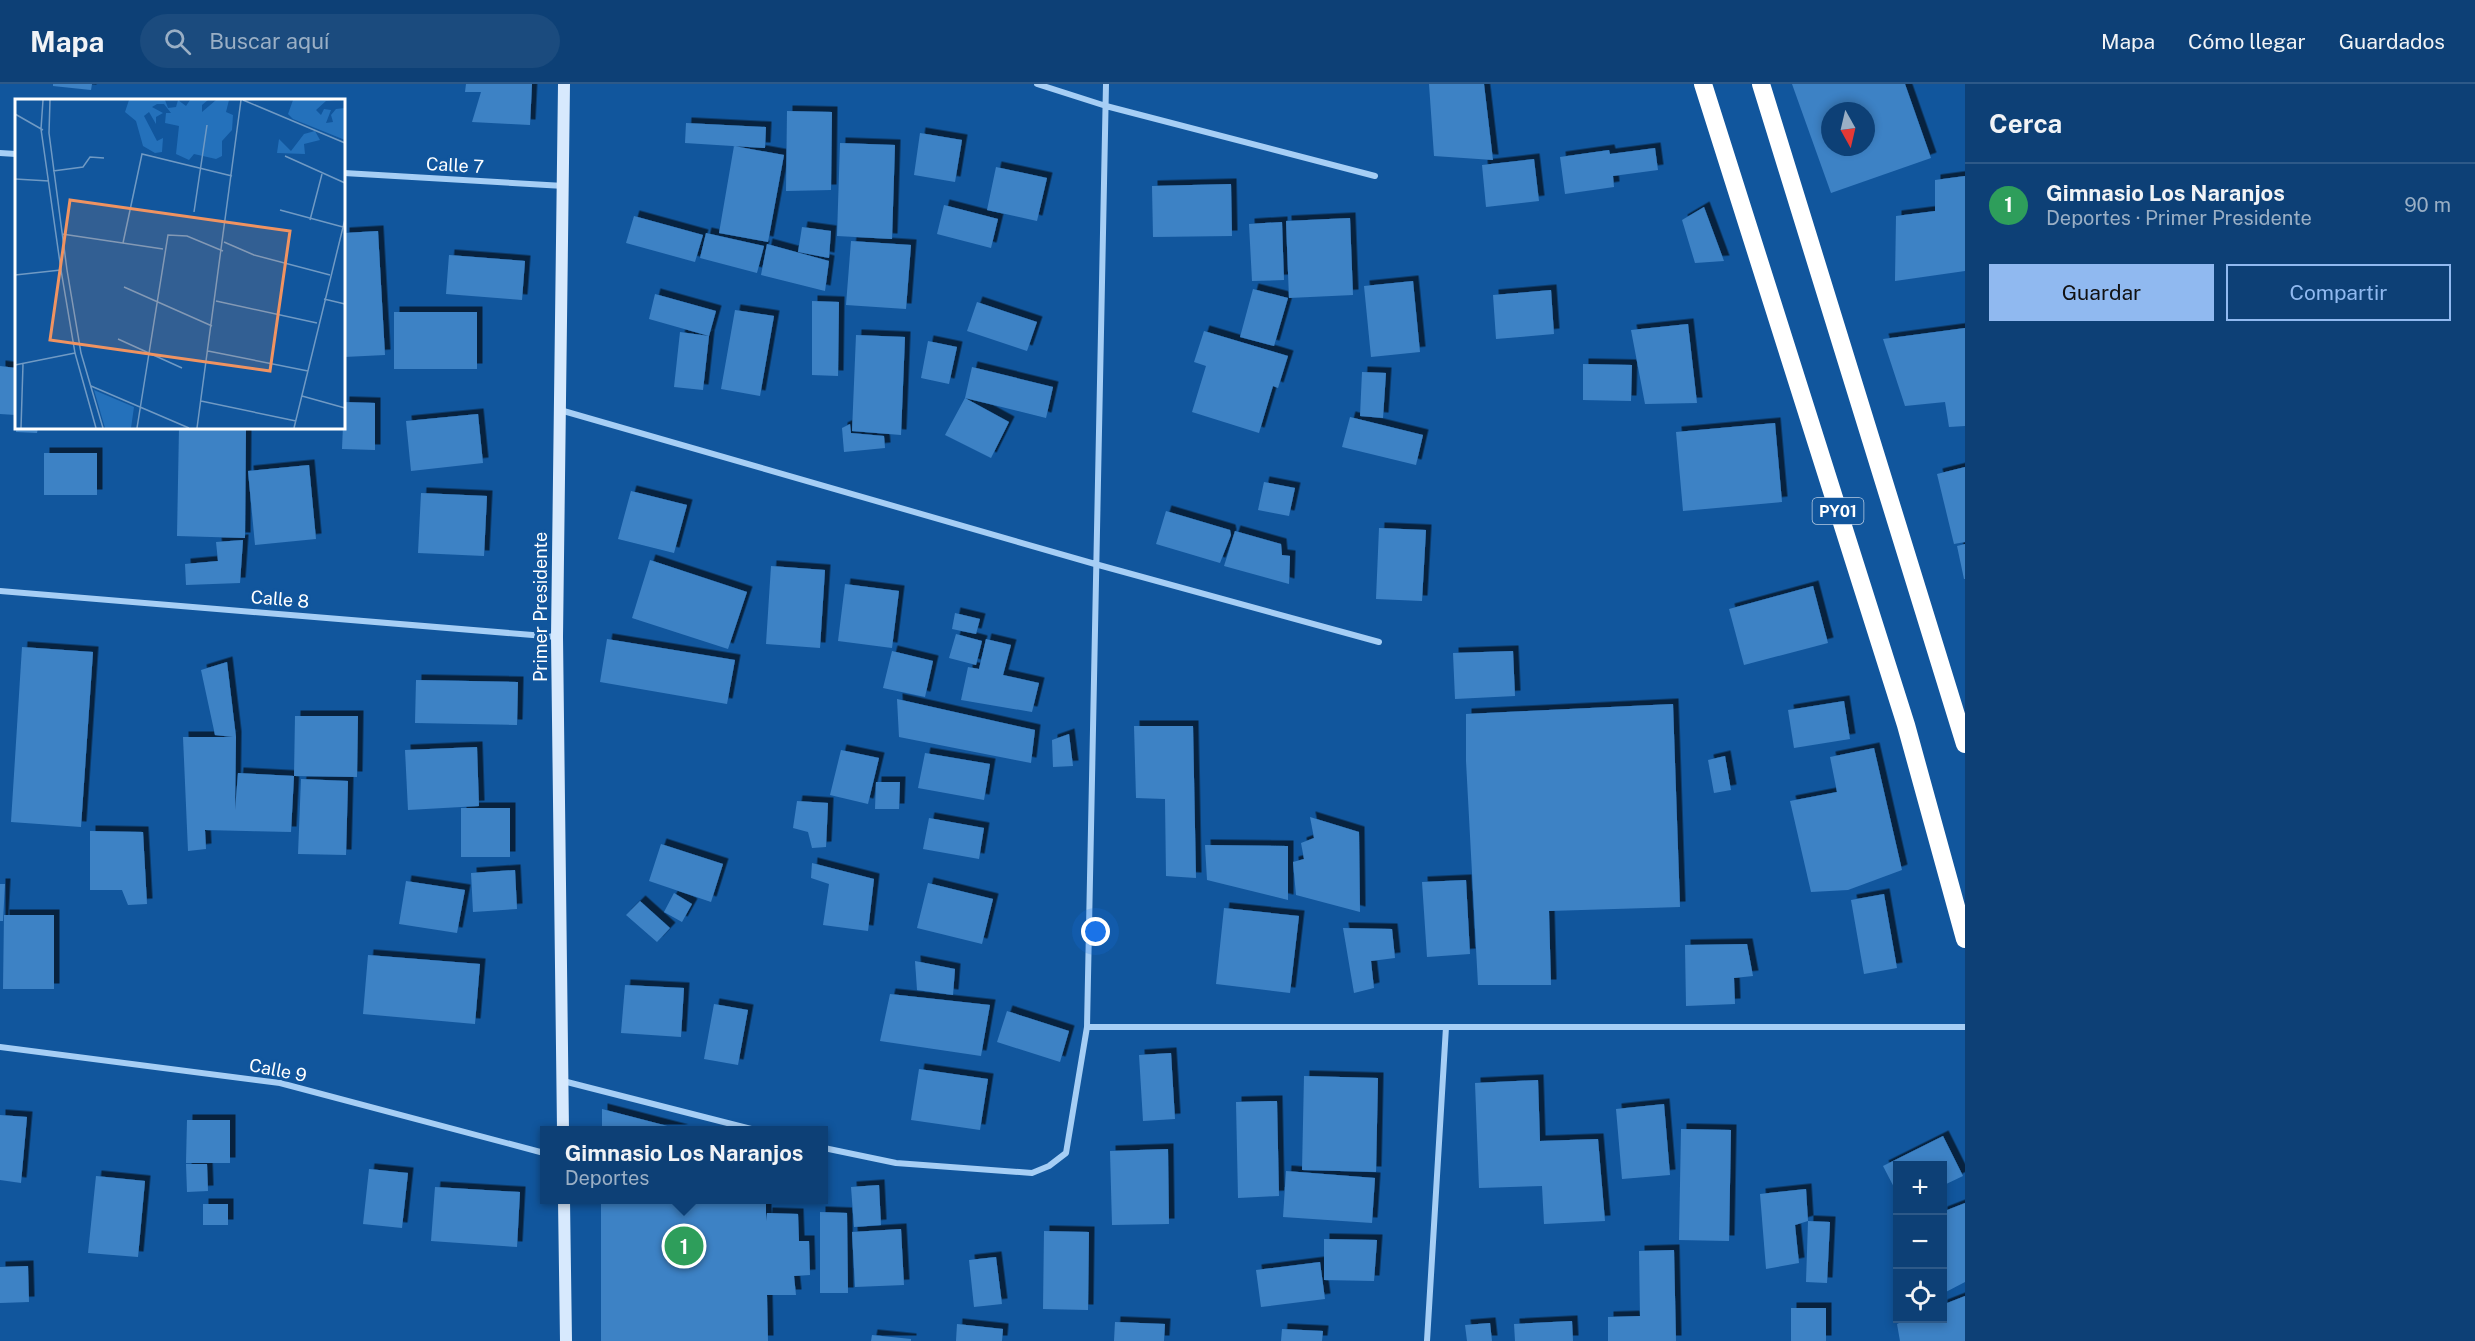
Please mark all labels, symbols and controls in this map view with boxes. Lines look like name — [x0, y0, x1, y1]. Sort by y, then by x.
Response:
search box — [140, 14, 560, 68]
text: Mapa — [30, 25, 104, 58]
icon: search — [161, 25, 194, 58]
text: Buscar aquí — [209, 28, 329, 54]
text: Mapa — [2101, 29, 2155, 54]
text: Cómo llegar — [2188, 29, 2306, 54]
text: Guardados — [2339, 29, 2445, 54]
inset map — [15, 99, 345, 429]
north arrow — [1821, 102, 1875, 156]
text: Cerca — [1989, 108, 2062, 139]
street label: Calle 7 — [426, 153, 484, 177]
text: Gimnasio Los Naranjos — [2046, 180, 2285, 206]
text: 1 — [2004, 193, 2013, 217]
text: 90 m — [2404, 193, 2451, 217]
text: Deportes · Primer Presidente — [2046, 206, 2312, 230]
button: Guardar — [1989, 264, 2214, 321]
button: Compartir — [2226, 264, 2451, 321]
road number: PY01 — [1812, 498, 1864, 524]
street label: Primer Presidente — [530, 532, 551, 682]
street label: Calle 8 — [250, 586, 310, 612]
your location — [1081, 917, 1110, 946]
street label: Calle 9 — [247, 1054, 309, 1086]
popup — [540, 1126, 828, 1204]
text: Gimnasio Los Naranjos — [565, 1140, 803, 1166]
map controls — [1893, 1161, 1947, 1323]
button: + — [1893, 1161, 1947, 1215]
text: Deportes — [565, 1166, 649, 1190]
button: − — [1893, 1215, 1947, 1269]
pin: 1 — [664, 1224, 704, 1268]
button: locate — [1893, 1269, 1947, 1323]

